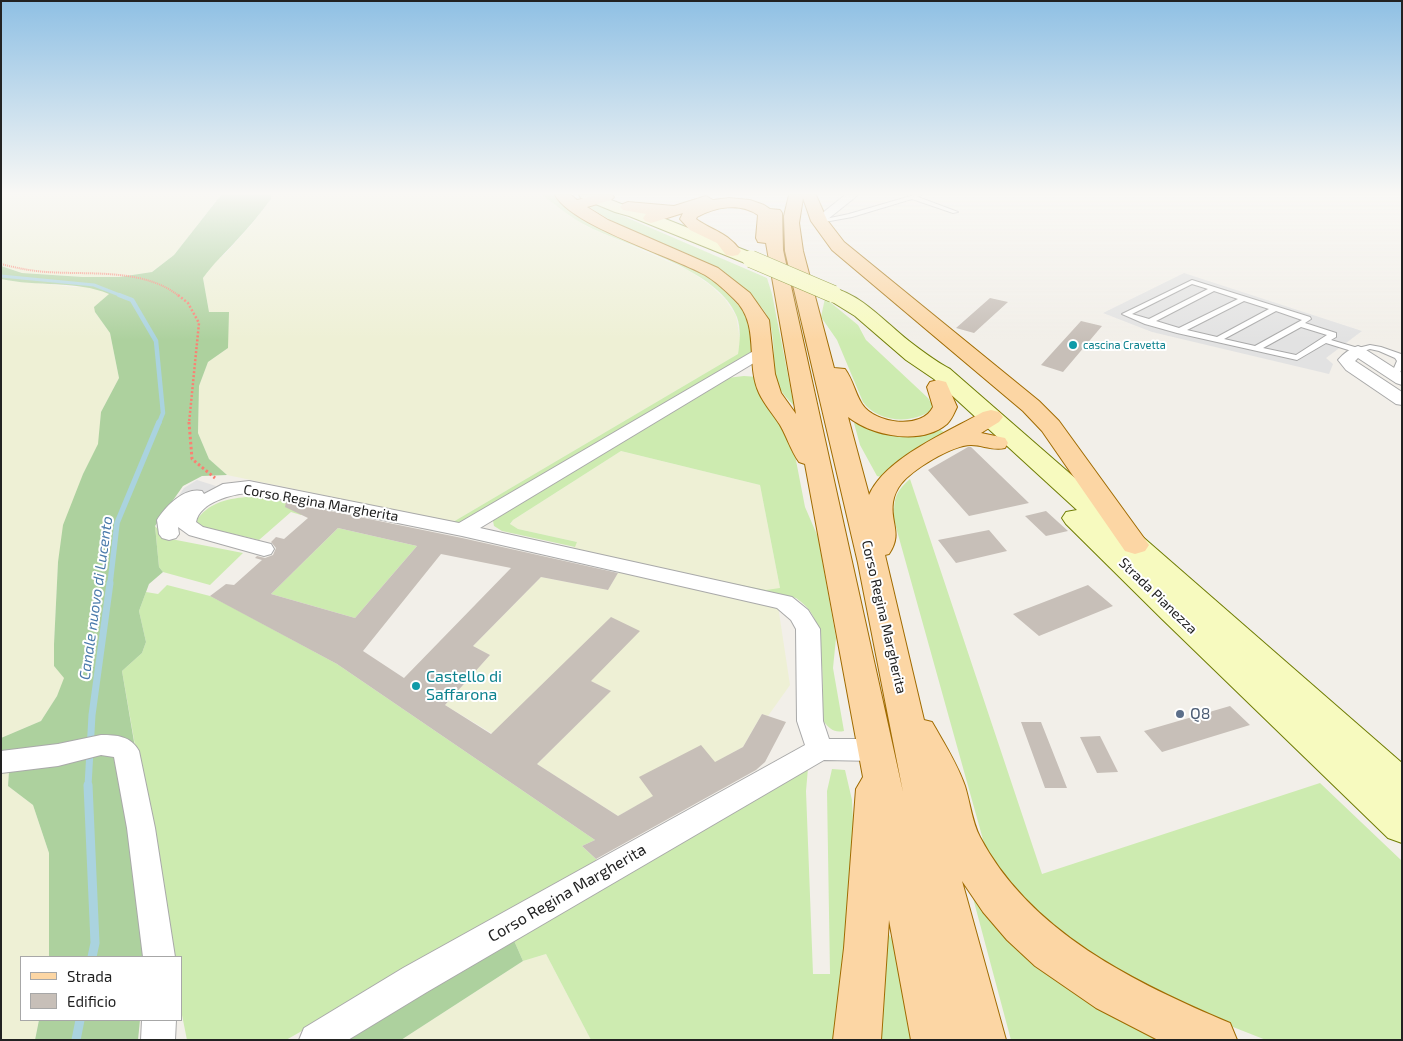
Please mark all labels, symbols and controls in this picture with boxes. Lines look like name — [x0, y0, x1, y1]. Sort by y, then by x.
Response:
place label: cascina Cravetta — [1083, 338, 1166, 352]
marker: cascina Cravetta — [1067, 339, 1079, 351]
street label: Corso Regina Margherita — [242, 481, 400, 525]
water label: Canale nuovo di Lucento — [76, 515, 116, 681]
street label: Corso Regina Margherita — [858, 539, 910, 695]
street label: Strada Pianezza — [1115, 554, 1201, 638]
place label: Castello di Saffarona — [426, 667, 502, 705]
marker: Castello di Saffarona — [410, 680, 422, 692]
place label: Q8 — [1190, 704, 1210, 724]
marker: Q8 — [1174, 708, 1186, 720]
street label: Corso Regina Margherita — [484, 840, 650, 946]
legend — [20, 956, 182, 1021]
text: Strada — [67, 967, 112, 985]
text: Edificio — [67, 992, 116, 1010]

